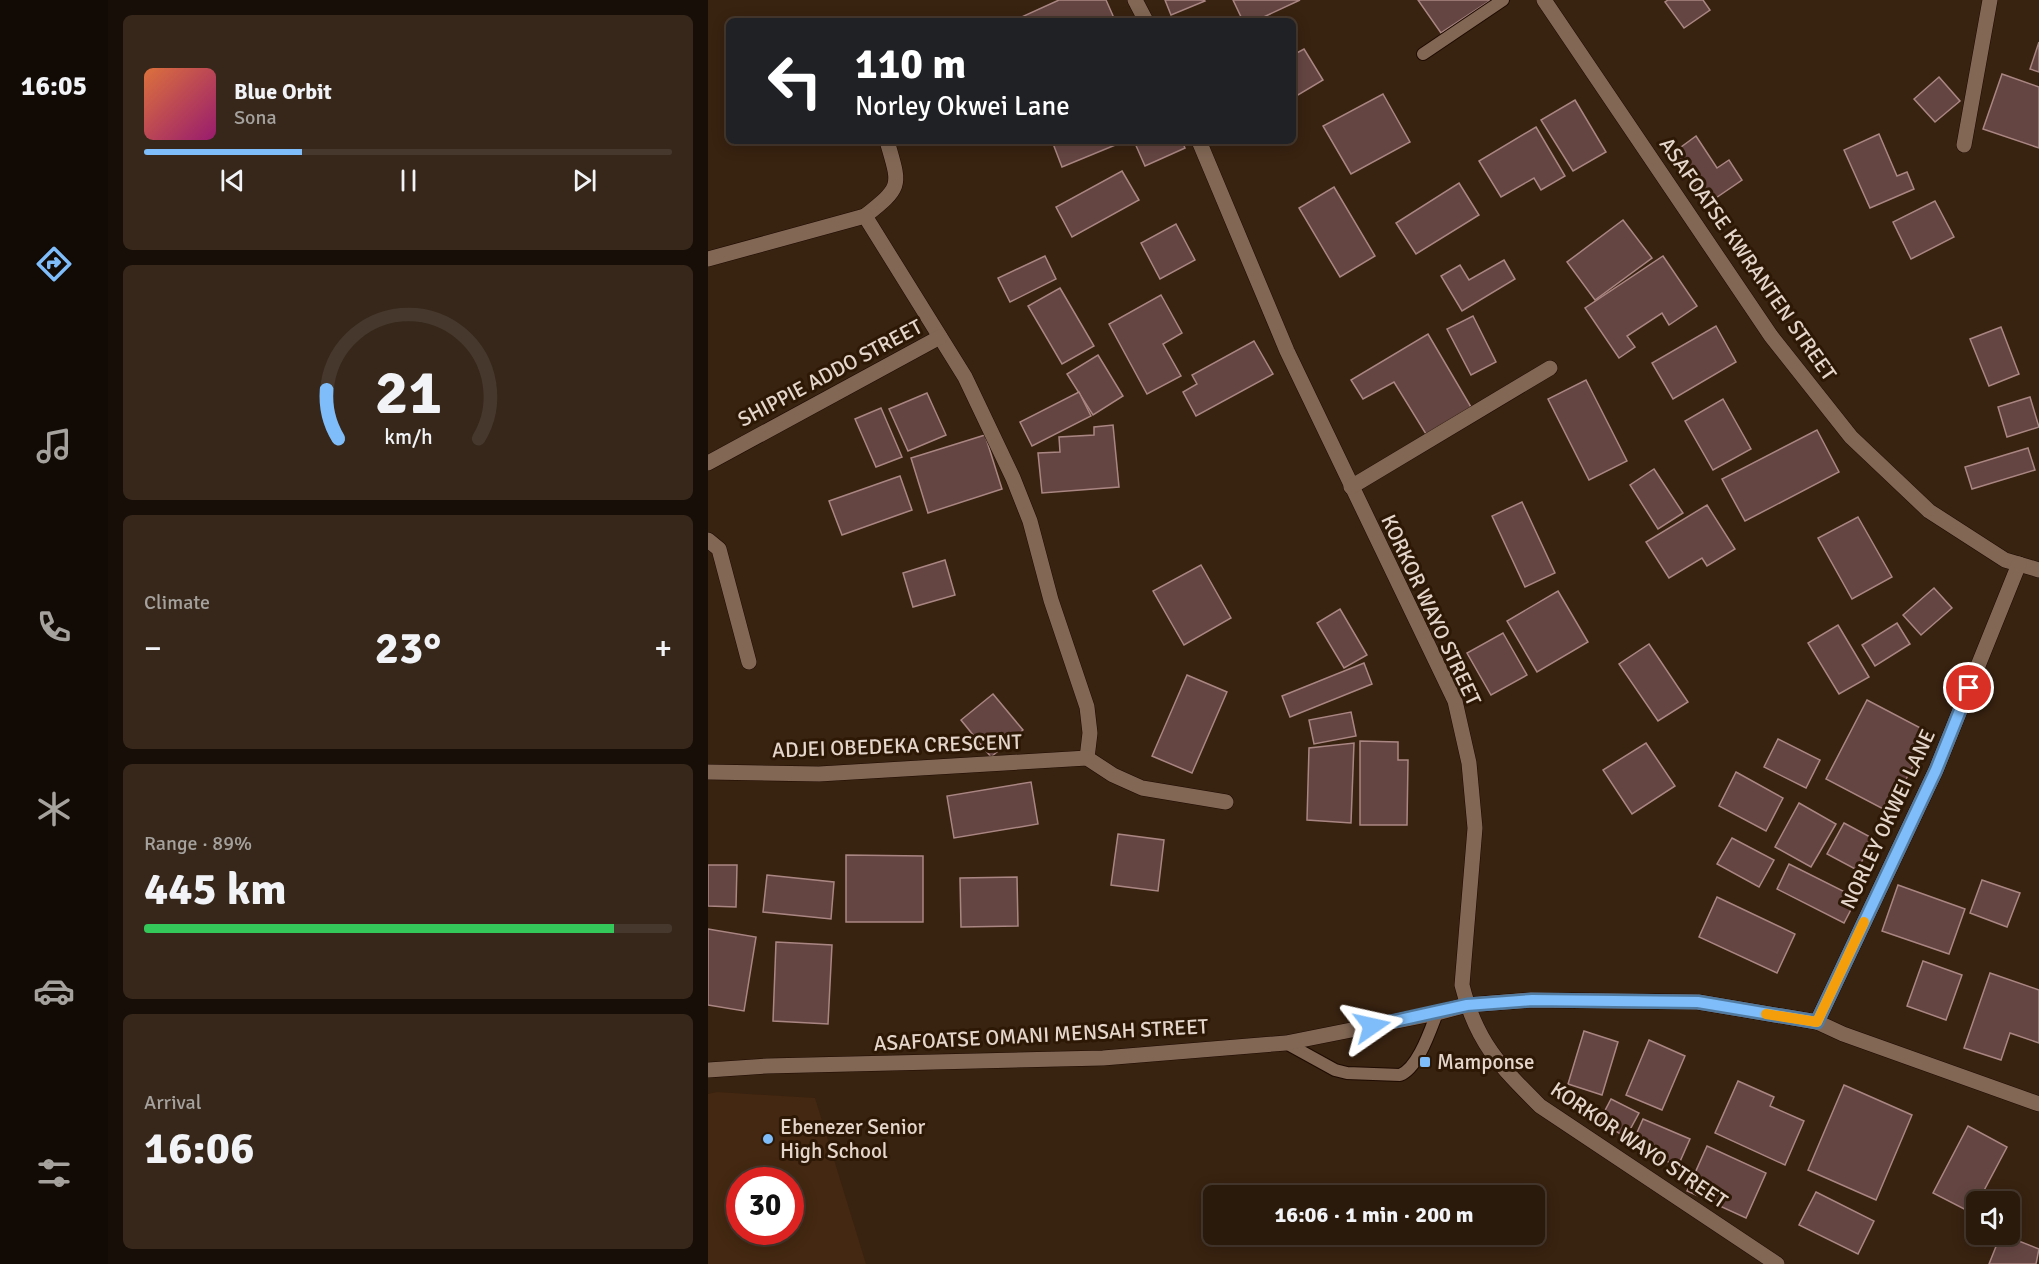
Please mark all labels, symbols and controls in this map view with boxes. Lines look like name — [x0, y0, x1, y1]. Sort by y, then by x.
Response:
text: 110 m — [855, 39, 966, 90]
icon: left — [756, 42, 834, 120]
text: 16:05 — [21, 70, 87, 103]
text: Blue Orbit — [234, 78, 332, 105]
text: Norley Okwei Lane — [855, 90, 1070, 123]
text: Sona — [234, 105, 277, 130]
street label: ASAFOATSE KWRANTEN STREET — [1654, 132, 1843, 386]
icon: previous — [216, 164, 249, 197]
icon: pause — [392, 164, 425, 197]
icon: next — [568, 164, 601, 197]
icon: directions — [33, 243, 75, 285]
street label: SHIPPIE ADDO STREET — [733, 313, 927, 433]
text: 21 — [374, 354, 442, 431]
icon: music — [33, 425, 75, 467]
text: km/h — [384, 425, 432, 451]
street label: KORKOR WAYO STREET — [1375, 510, 1487, 710]
text: Climate — [144, 590, 210, 615]
icon: phone — [33, 606, 75, 648]
text: 23° — [375, 621, 441, 676]
text: − — [144, 628, 162, 669]
text: + — [654, 628, 672, 669]
pin — [1943, 662, 1994, 713]
icon: arrive — [1952, 671, 1985, 704]
street label: NORLEY OKWEI LANE — [1835, 725, 1941, 913]
street label: ADJEI OBEDEKA CRESCENT — [772, 729, 1023, 763]
icon: climate — [33, 788, 75, 830]
text: Range · 89% — [144, 831, 252, 856]
text: 445 km — [144, 862, 287, 917]
icon: car — [33, 970, 75, 1012]
position arrow — [1340, 994, 1404, 1058]
street label: ASAFOATSE OMANI MENSAH STREET — [873, 1013, 1210, 1057]
place label: Mamponse — [1437, 1049, 1535, 1075]
marker: Mamponse — [1418, 1055, 1432, 1069]
street label: KORKOR WAYO STREET — [1546, 1076, 1733, 1214]
text: Arrival — [144, 1090, 202, 1115]
place label: Ebenezer Senior High School — [780, 1114, 926, 1164]
text: 16:06 — [144, 1121, 254, 1176]
marker: Ebenezer Senior High School — [761, 1132, 775, 1146]
icon: filters — [33, 1152, 75, 1194]
speed limit sign: 30 — [726, 1167, 804, 1245]
map controls — [1966, 1191, 2020, 1245]
button: sound — [1966, 1191, 2020, 1245]
text: 16:06 · 1 min · 200 m — [1274, 1201, 1474, 1228]

